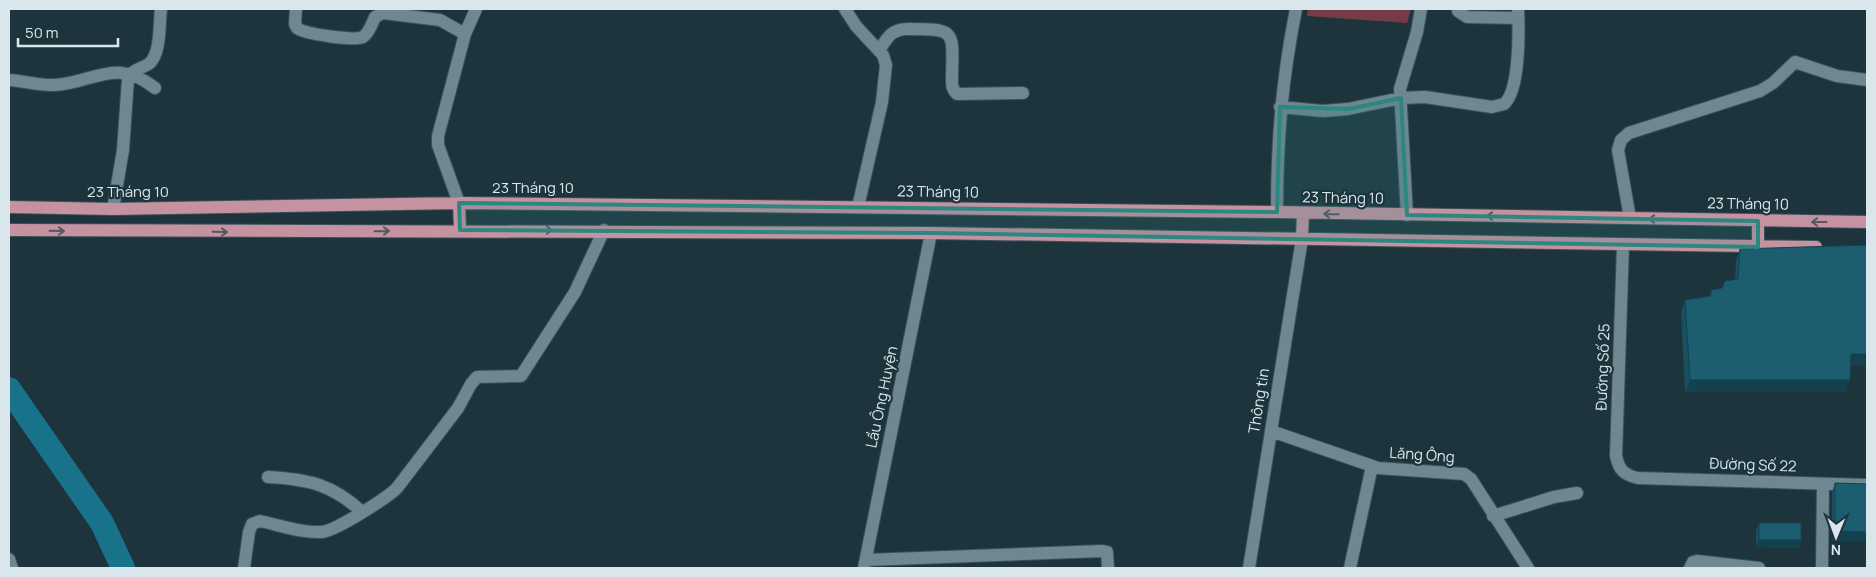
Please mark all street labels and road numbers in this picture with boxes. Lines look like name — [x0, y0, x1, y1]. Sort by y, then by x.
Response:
street label: 23 Tháng 10 — [492, 177, 574, 198]
street label: 23 Tháng 10 — [897, 180, 979, 203]
street label: 23 Tháng 10 — [87, 181, 169, 202]
street label: 23 Tháng 10 — [1302, 186, 1384, 209]
street label: 23 Tháng 10 — [1707, 192, 1789, 215]
street label: Đường Số 25 — [1590, 323, 1615, 411]
street label: Lầu Ông Huyện — [860, 344, 903, 450]
street label: Thông tin — [1243, 367, 1274, 435]
street label: Lăng Ông — [1389, 442, 1455, 467]
street label: Đường Số 22 — [1709, 452, 1797, 477]

